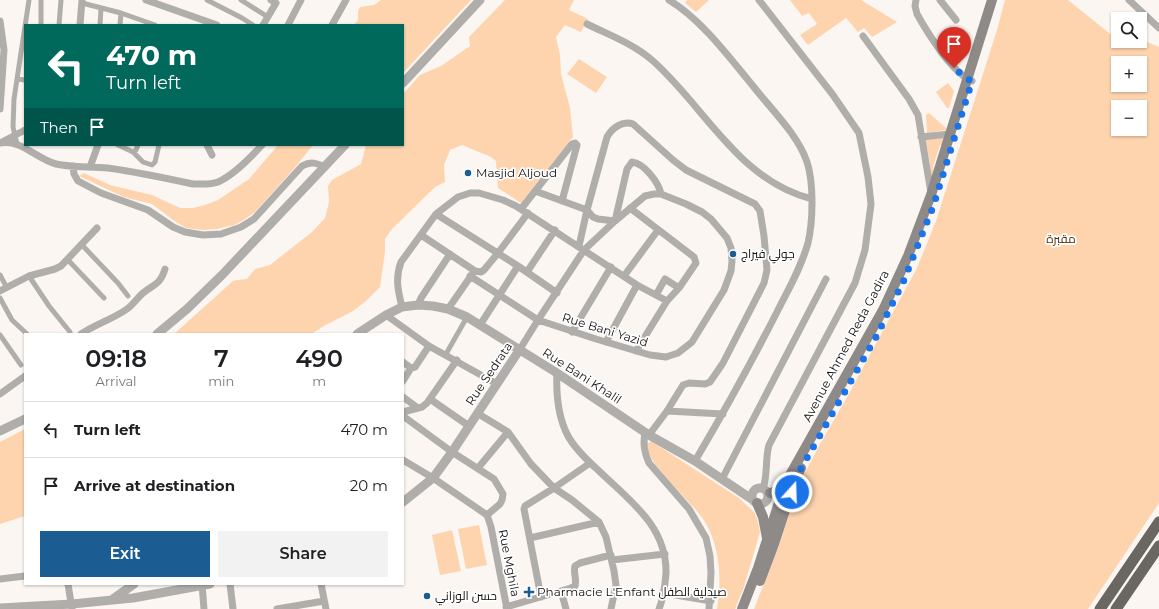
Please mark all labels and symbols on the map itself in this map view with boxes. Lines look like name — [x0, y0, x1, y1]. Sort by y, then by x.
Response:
pin — [937, 27, 971, 68]
place label: Masjid Aljoud — [476, 165, 557, 180]
marker: Masjid Aljoud — [463, 168, 473, 178]
park label: مقبرة — [1046, 231, 1076, 246]
place label: جولي فيراج — [741, 246, 795, 264]
marker: جولي فيراج — [728, 249, 738, 259]
street label: Avenue Ahmed Reda Gadira — [799, 267, 892, 424]
street label: Rue Bani Yazid — [560, 309, 650, 350]
street label: Rue Sedrata — [462, 339, 515, 408]
street label: Rue Bani Khalil — [540, 344, 625, 407]
position arrow — [771, 471, 813, 513]
street label: Rue Mghila — [496, 528, 523, 598]
place label: Pharmacie L'Enfant صيدلية الطفل — [537, 584, 727, 599]
marker: Pharmacie L'Enfant صيدلية الطفل — [524, 587, 534, 597]
place label: حسن الوزاني — [435, 588, 497, 606]
marker: حسن الوزاني — [422, 591, 432, 601]

